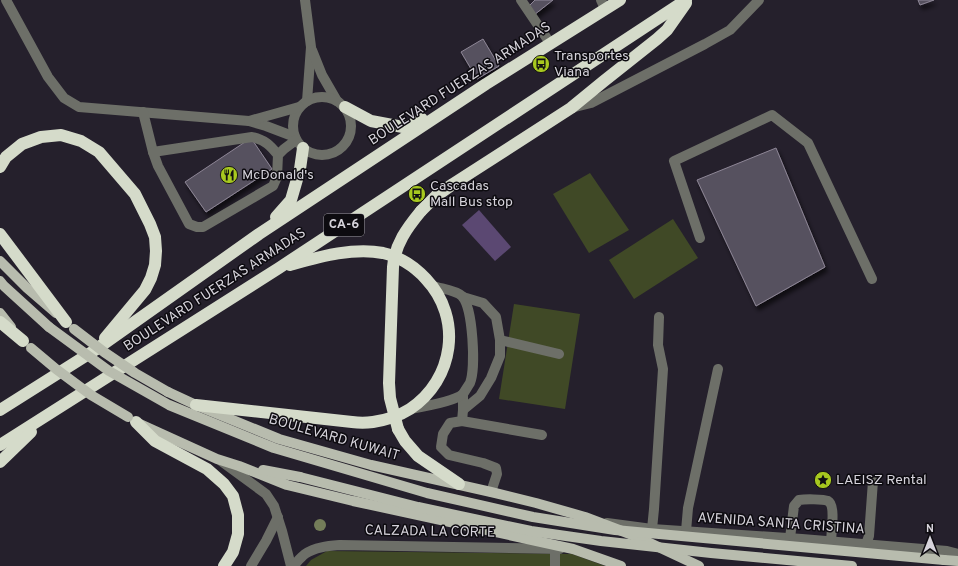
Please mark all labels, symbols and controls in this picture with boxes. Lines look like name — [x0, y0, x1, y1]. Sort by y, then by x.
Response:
street label: BOULEVARD FUERZAS ARMADAS — [366, 19, 554, 149]
place label: Transportes Viana — [554, 48, 629, 81]
bus stop icon: Transportes Viana — [531, 54, 551, 74]
restaurant icon: McDonald's — [219, 165, 239, 185]
place label: McDonald's — [242, 167, 314, 184]
place label: Cascadas Mall Bus stop — [430, 178, 513, 211]
bus stop icon: Cascadas Mall Bus stop — [407, 184, 427, 204]
road number: CA-6 — [324, 214, 364, 236]
street label: BOULEVARD FUERZAS ARMADAS — [121, 225, 309, 355]
street label: BOULEVARD KUWAIT — [267, 411, 401, 465]
place icon: LAEISZ Rental — [813, 470, 833, 490]
place label: LAEISZ Rental — [836, 472, 927, 489]
street label: AVENIDA SANTA CRISTINA — [697, 510, 865, 538]
north arrow — [910, 518, 950, 558]
street label: CALZADA LA CORTE — [365, 522, 495, 542]
text: N — [926, 522, 934, 536]

